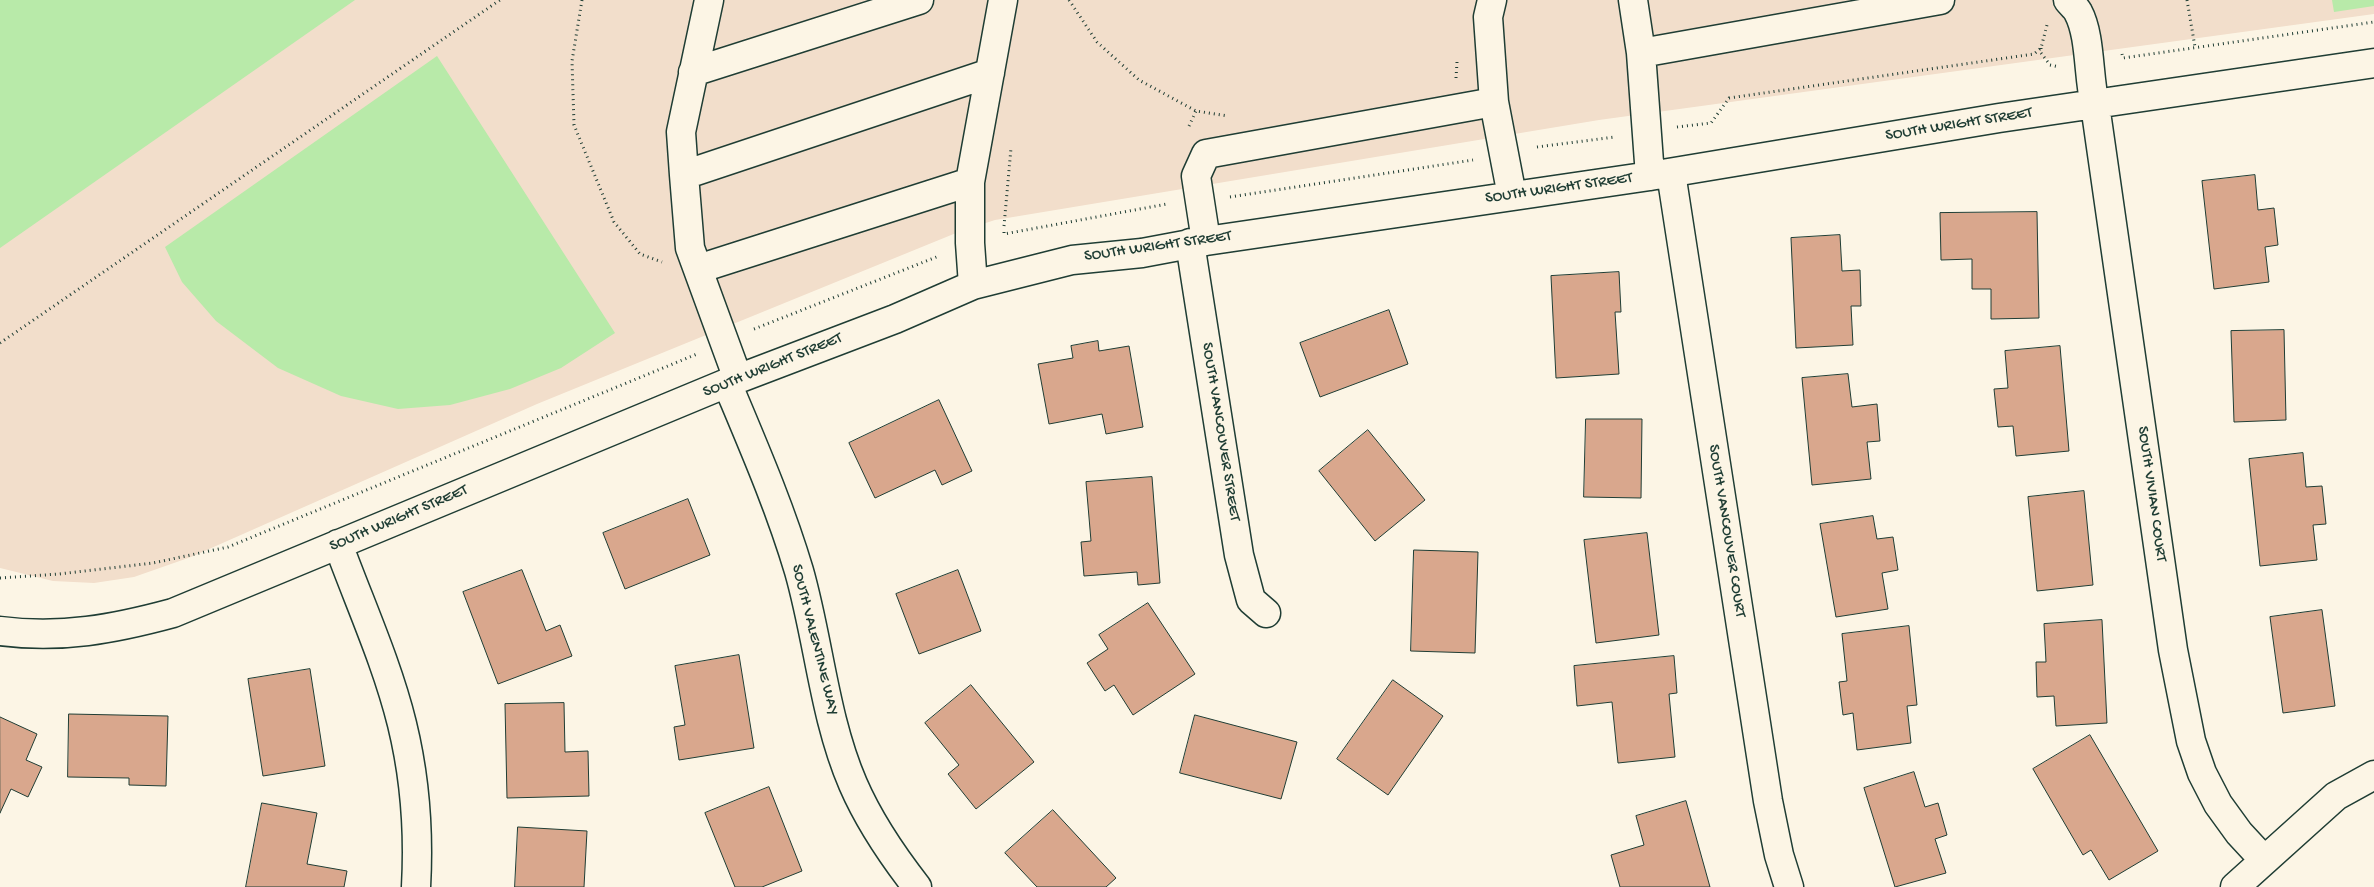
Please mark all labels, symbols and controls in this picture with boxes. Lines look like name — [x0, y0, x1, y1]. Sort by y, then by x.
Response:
street label: SOUTH WRIGHT STREET — [1884, 104, 2034, 146]
street label: SOUTH WRIGHT STREET — [1484, 169, 1634, 209]
street label: SOUTH WRIGHT STREET — [1083, 227, 1233, 267]
street label: SOUTH WRIGHT STREET — [701, 329, 845, 403]
street label: SOUTH VANCOUVER STREET — [1196, 341, 1244, 523]
street label: SOUTH VIVIAN COURT — [2132, 425, 2170, 563]
street label: SOUTH VANCOUVER COURT — [1703, 443, 1749, 619]
street label: SOUTH WRIGHT STREET — [327, 481, 471, 557]
street label: SOUTH VALENTINE WAY — [786, 563, 842, 717]

